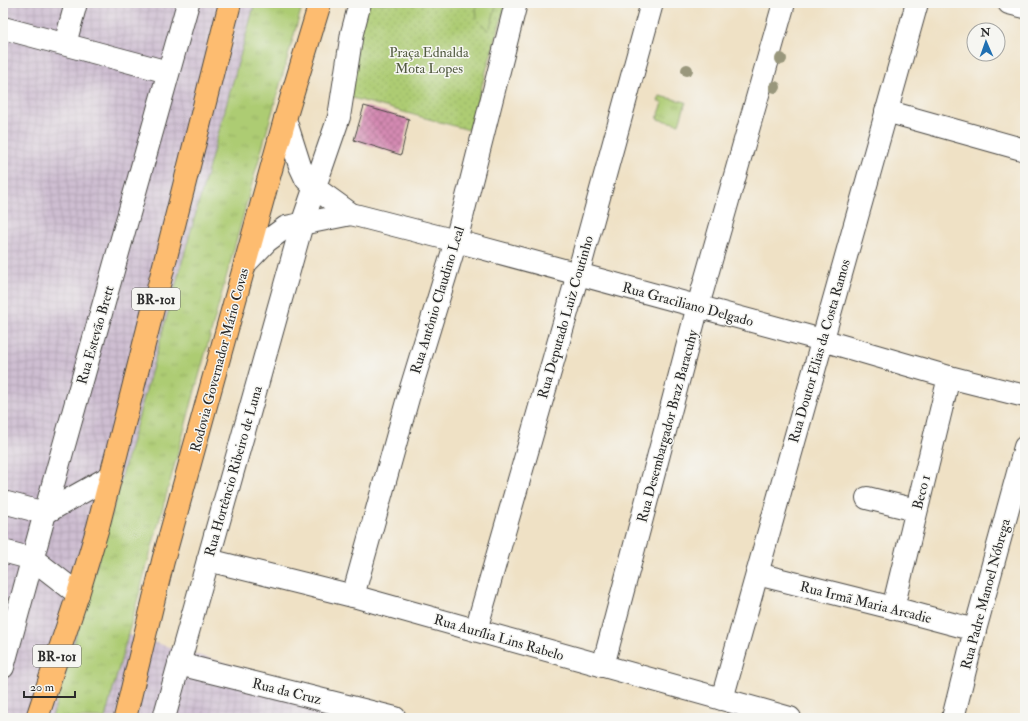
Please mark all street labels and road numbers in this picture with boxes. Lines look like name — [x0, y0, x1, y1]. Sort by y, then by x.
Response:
street label: Rua Antônio Claudino Leal — [407, 224, 468, 376]
street label: Rua Deputado Luiz Coutinho — [534, 233, 598, 401]
street label: Rua Doutor Elias da Costa Ramos — [785, 257, 854, 445]
street label: Rodovia Governador Mário Covas — [187, 266, 252, 454]
street label: Rua Graciliano Delgado — [620, 279, 756, 330]
street label: Rua Estevão Brett — [73, 283, 118, 386]
road number: BR-101 — [132, 288, 180, 310]
street label: Rua Desembargador Braz Baracuhy — [634, 327, 703, 525]
street label: Rua Hortêncio Ribeiro de Luna — [201, 384, 266, 558]
street label: Beco 1 — [909, 473, 934, 511]
street label: Rua Padre Manoel Nóbrega — [957, 517, 1014, 671]
street label: Rua Irmã Maria Arcadie — [798, 578, 934, 627]
street label: Rua Aurília Lins Rabelo — [432, 611, 566, 664]
road number: BR-101 — [33, 645, 81, 667]
street label: Rua da Cruz — [250, 675, 323, 708]

